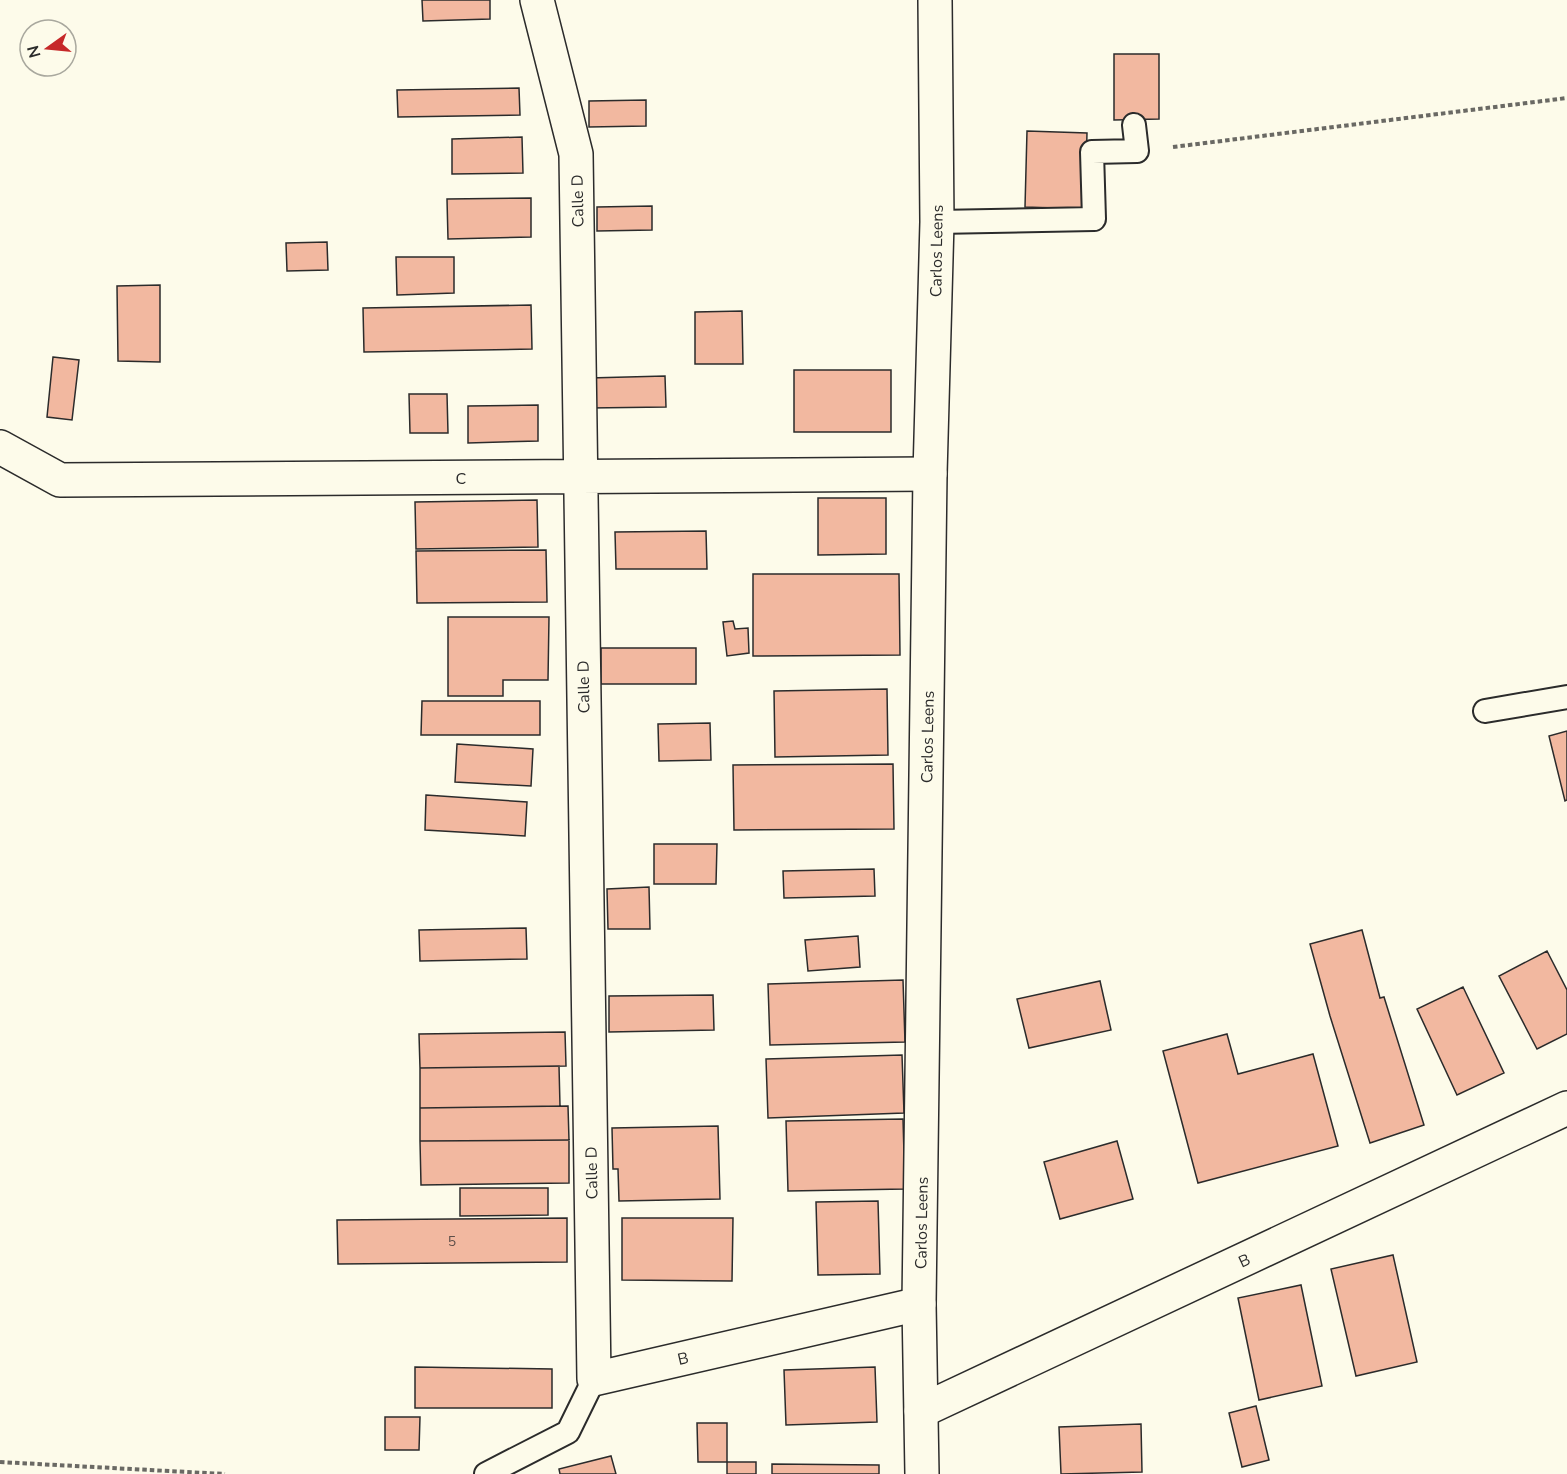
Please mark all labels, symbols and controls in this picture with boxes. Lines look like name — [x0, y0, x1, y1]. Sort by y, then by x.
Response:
north arrow — [18, 18, 78, 78]
text: N — [22, 43, 47, 60]
street label: Calle D — [567, 174, 589, 228]
street label: Carlos Leens — [925, 205, 949, 297]
street label: C — [456, 468, 467, 490]
street label: Calle D — [573, 660, 595, 714]
street label: Carlos Leens — [916, 691, 940, 783]
street label: Calle D — [581, 1146, 603, 1200]
street label: Carlos Leens — [910, 1177, 934, 1269]
house number: 5 — [448, 1232, 456, 1251]
street label: B — [1235, 1249, 1254, 1273]
street label: B — [675, 1347, 691, 1371]

